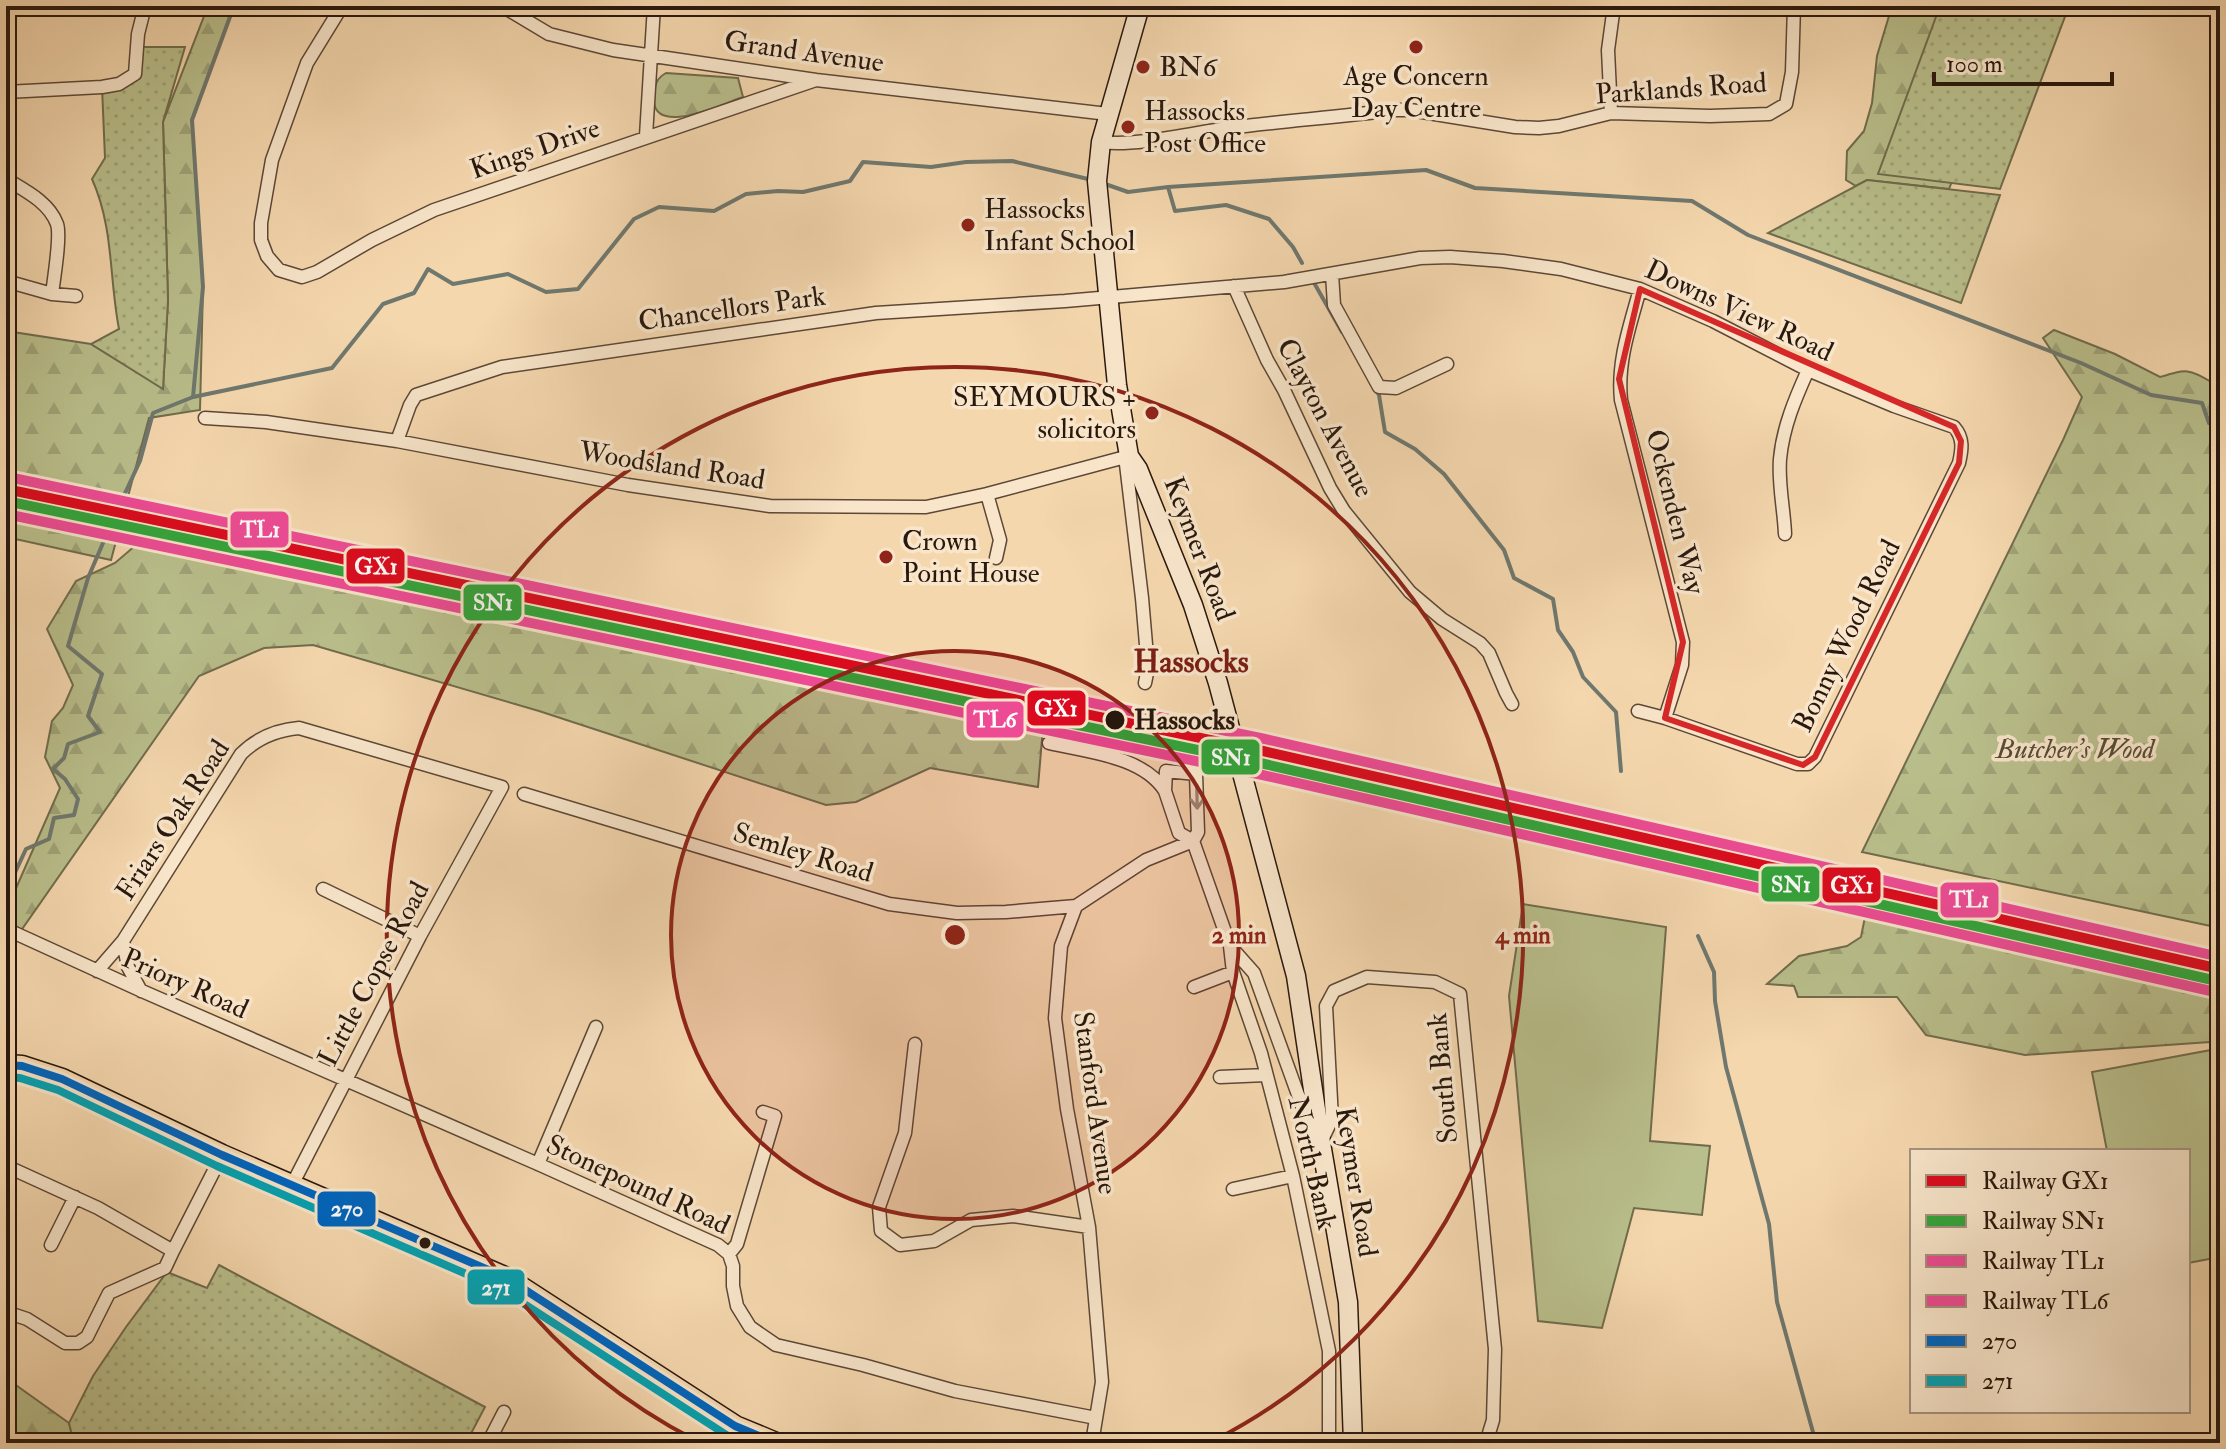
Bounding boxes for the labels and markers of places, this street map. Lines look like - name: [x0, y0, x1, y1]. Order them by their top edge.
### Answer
- marker: Age Concern Day Centre: [1407, 38, 1425, 56]
- place label: BN6: [1159, 50, 1218, 85]
- marker: BN6: [1134, 58, 1152, 76]
- place label: Age Concern Day Centre: [1342, 59, 1489, 126]
- place label: Hassocks Post Office: [1144, 94, 1266, 161]
- marker: Hassocks Post Office: [1119, 118, 1137, 136]
- place label: Hassocks Infant School: [984, 192, 1135, 259]
- marker: Hassocks Infant School: [959, 216, 977, 234]
- place label: SEYMOURS + solicitors: [953, 380, 1136, 447]
- marker: SEYMOURS + solicitors: [1143, 404, 1161, 422]
- place label: Crown Point House: [902, 524, 1040, 591]
- marker: Crown Point House: [877, 548, 895, 566]
- place label: Hassocks: [1134, 703, 1236, 738]
- marker: Hassocks: [1103, 708, 1127, 732]
- centre of rings: [941, 921, 969, 949]
- unlabelled marker: [417, 1235, 433, 1251]

